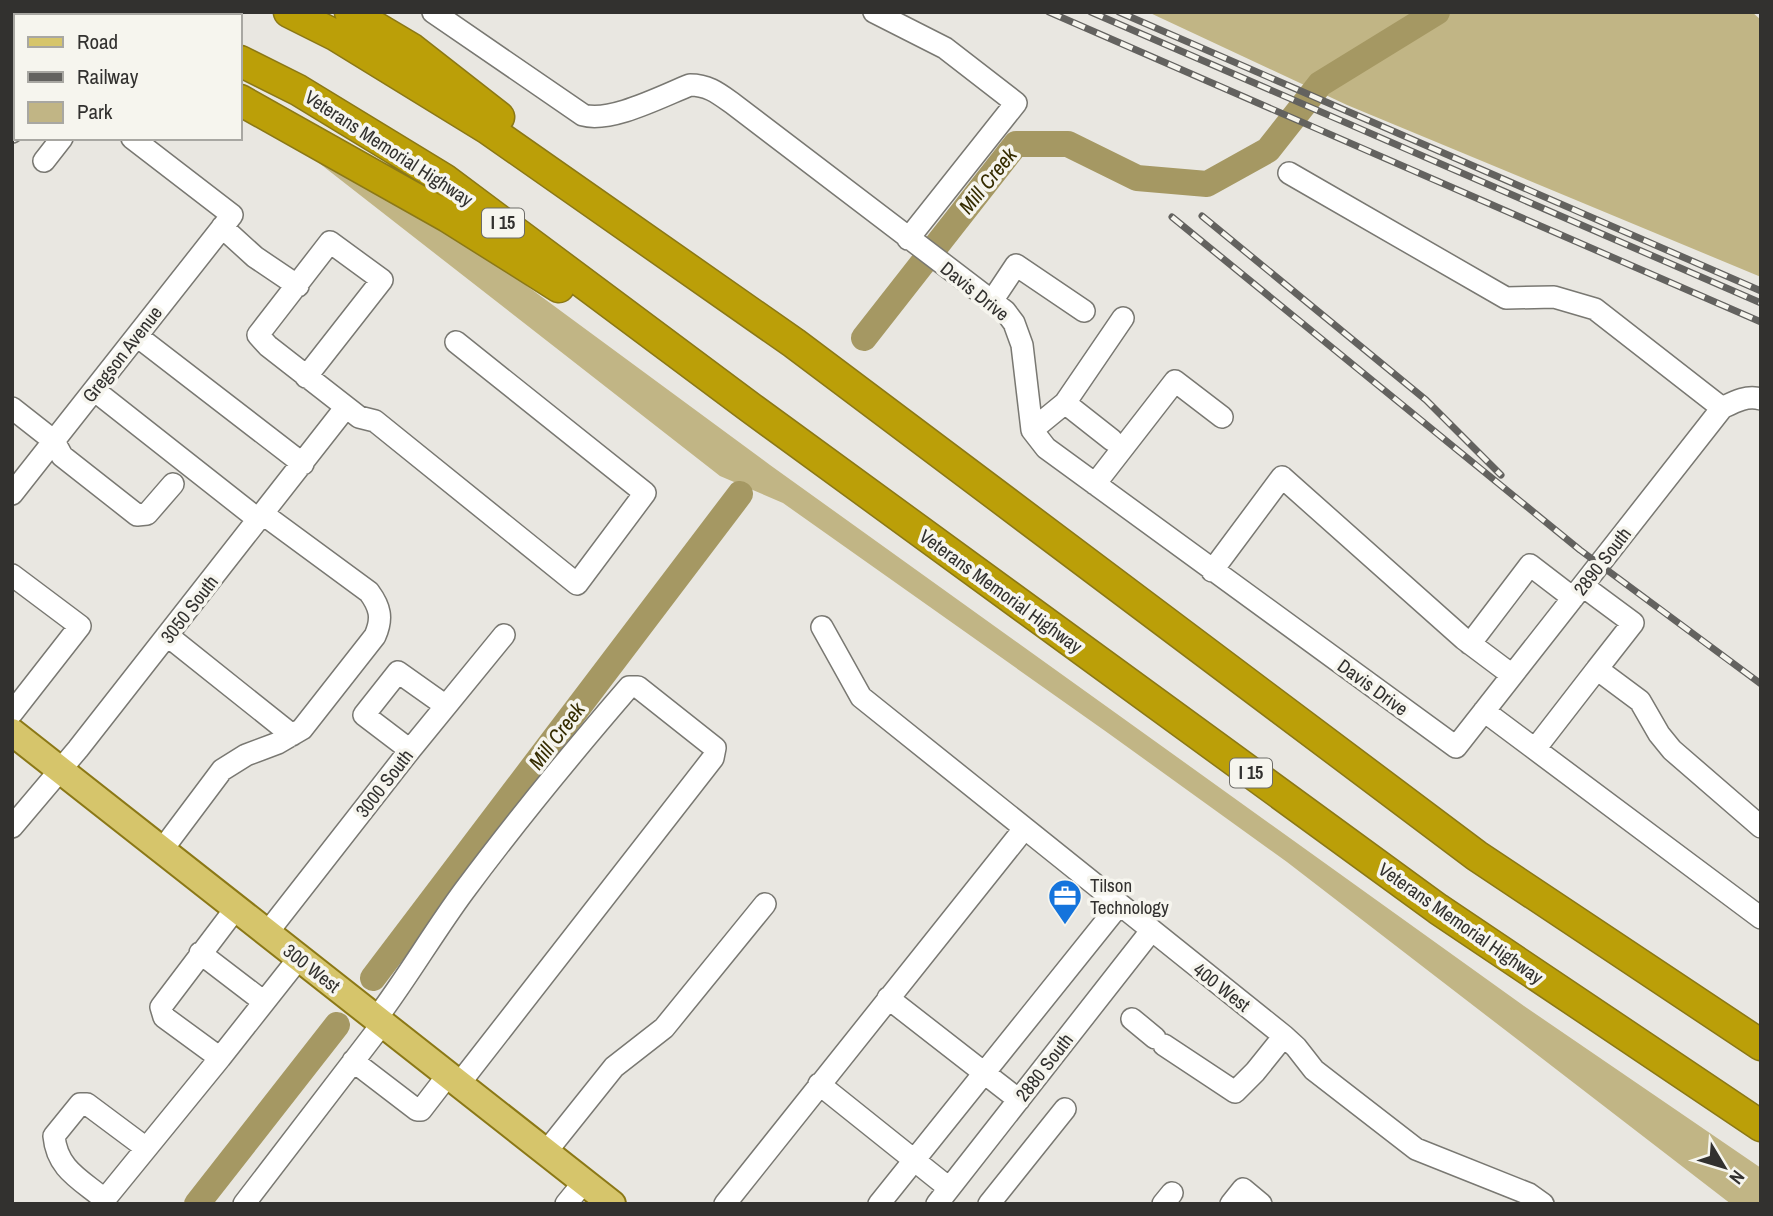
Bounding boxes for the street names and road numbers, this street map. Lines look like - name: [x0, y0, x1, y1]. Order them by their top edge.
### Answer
- street label: Veterans Memorial Highway: [300, 84, 478, 212]
- road number: I 15: [482, 208, 524, 238]
- street label: Davis Drive: [935, 255, 1015, 327]
- street label: Gregson Avenue: [76, 300, 168, 408]
- street label: 2890 South: [1567, 522, 1637, 600]
- street label: Veterans Memorial Highway: [914, 523, 1088, 659]
- street label: 3050 South: [154, 570, 224, 648]
- street label: Davis Drive: [1332, 653, 1414, 721]
- street label: 3000 South: [349, 744, 419, 822]
- road number: I 15: [1230, 758, 1272, 788]
- street label: Veterans Memorial Highway: [1373, 856, 1549, 990]
- street label: 300 West: [278, 938, 346, 999]
- street label: 400 West: [1188, 957, 1256, 1018]
- street label: 2880 South: [1009, 1028, 1079, 1106]

